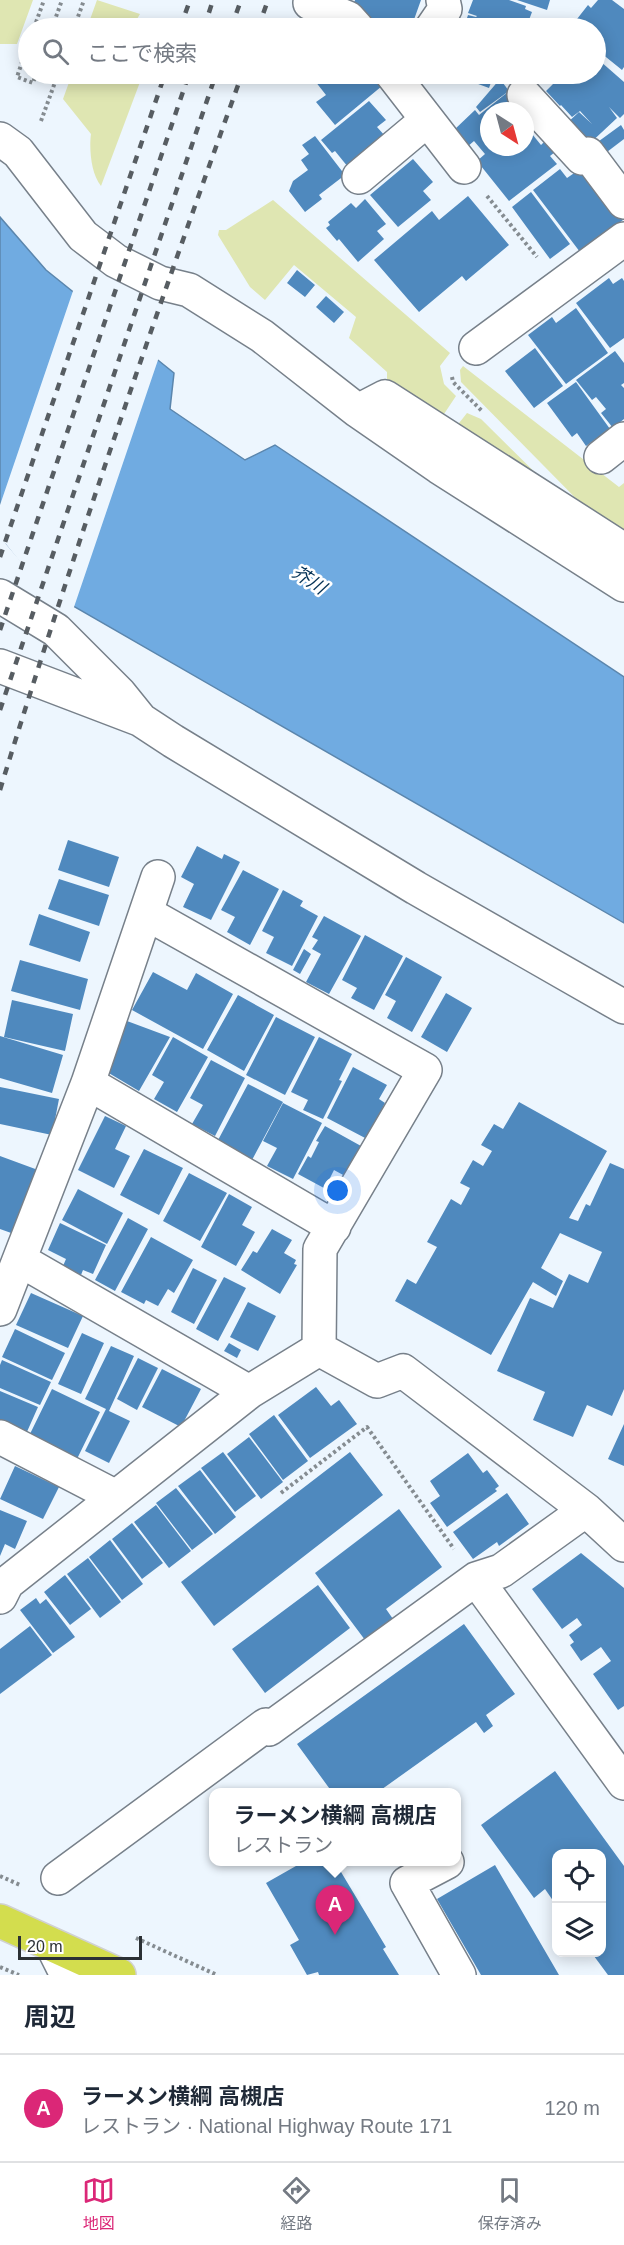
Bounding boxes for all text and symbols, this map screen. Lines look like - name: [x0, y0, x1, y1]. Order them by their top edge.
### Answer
- search box: [18, 18, 606, 84]
- icon: search: [39, 35, 72, 68]
- text: ここで検索: [87, 41, 197, 66]
- north arrow: [480, 102, 534, 156]
- water label: 芥川: [288, 562, 331, 599]
- your location: [323, 1176, 352, 1205]
- popup: [209, 1788, 461, 1866]
- text: ラーメン横綱 高槻店: [233, 1803, 437, 1828]
- text: レストラン: [233, 1834, 333, 1856]
- map controls: [552, 1849, 606, 1957]
- button: locate: [552, 1849, 606, 1903]
- pin: A: [316, 1886, 354, 1935]
- button: layers: [552, 1903, 606, 1957]
- scale bar: [18, 1933, 142, 1960]
- text: 20 m: [27, 1938, 63, 1955]
- text: 周辺: [24, 2002, 76, 2032]
- text: ラーメン横綱 高槻店: [81, 2084, 284, 2109]
- text: A: [36, 2097, 51, 2119]
- text: 120 m: [544, 2097, 600, 2119]
- text: レストラン · National Highway Route 171: [81, 2115, 452, 2137]
- tab: 地図: [82, 2174, 115, 2234]
- tab: 経路: [280, 2174, 313, 2234]
- tab: 保存済み: [478, 2174, 542, 2234]

